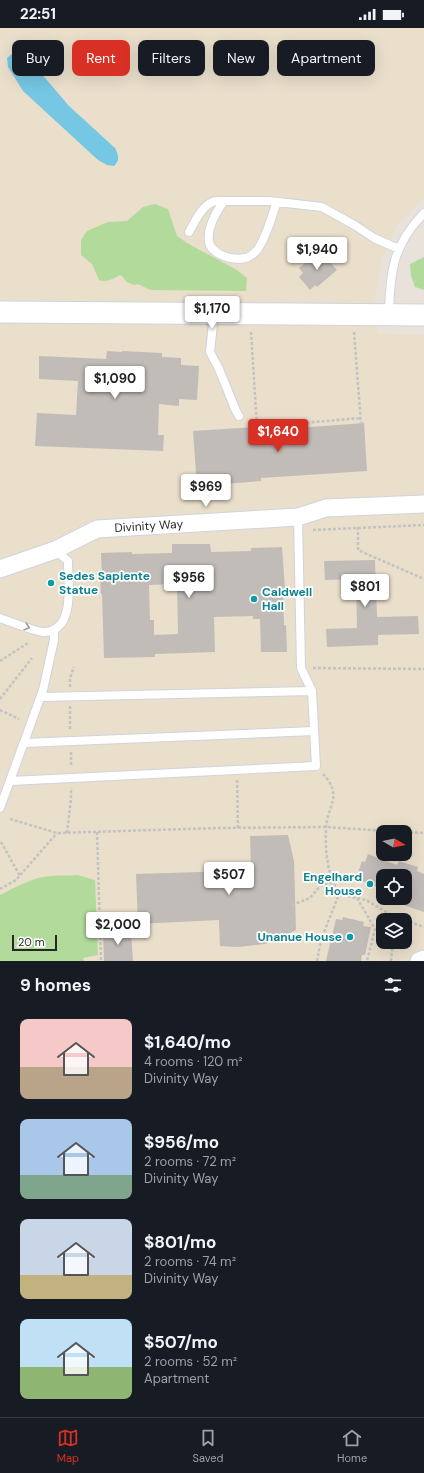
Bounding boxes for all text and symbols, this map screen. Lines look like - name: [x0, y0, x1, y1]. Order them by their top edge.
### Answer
- text: 22:51: [20, 4, 56, 24]
- chip: Buy: [12, 40, 64, 76]
- chip: Rent: [72, 40, 130, 76]
- chip: Filters: [138, 40, 205, 76]
- chip: New: [213, 40, 269, 76]
- chip: Apartment: [277, 40, 375, 76]
- pin: $1,940: [284, 237, 350, 271]
- text: $1,940: [296, 241, 338, 258]
- pin: $1,170: [179, 296, 245, 330]
- text: $1,170: [194, 300, 230, 317]
- pin: $1,090: [82, 366, 148, 400]
- text: $1,090: [94, 370, 136, 387]
- pin: $1,640: [245, 419, 311, 453]
- text: $1,640: [257, 423, 299, 440]
- pin: $969: [182, 474, 230, 508]
- text: $969: [190, 478, 222, 495]
- street label: Divinity Way: [114, 516, 184, 536]
- pin: $956: [165, 565, 213, 599]
- place label: Sedes Sapiente Statue: [59, 568, 150, 598]
- text: $956: [173, 569, 205, 586]
- pin: $801: [341, 574, 389, 608]
- marker: Sedes Sapiente Statue: [46, 578, 56, 588]
- text: $801: [350, 578, 380, 595]
- place label: Caldwell Hall: [262, 584, 312, 614]
- marker: Caldwell Hall: [249, 594, 259, 604]
- one-way arrow: [23, 622, 30, 631]
- north arrow: [376, 825, 412, 861]
- map controls: [376, 825, 412, 949]
- pin: $507: [205, 862, 253, 896]
- text: $507: [213, 866, 245, 883]
- place label: Engelhard House: [303, 869, 362, 899]
- button: locate: [376, 869, 412, 905]
- marker: Engelhard House: [365, 879, 375, 889]
- pin: $2,000: [85, 912, 151, 946]
- button: layers: [376, 913, 412, 949]
- text: $2,000: [95, 916, 141, 933]
- place label: Unanue House: [258, 929, 342, 945]
- marker: Unanue House: [345, 932, 355, 942]
- scale bar: [12, 933, 57, 952]
- text: 20 m: [18, 935, 44, 949]
- text: 9 homes: [20, 974, 91, 996]
- icon: filters: [382, 974, 404, 996]
- text: $1,640/mo: [144, 1031, 231, 1053]
- icon: home: [52, 1035, 100, 1083]
- text: 4 rooms · 120 m²: [144, 1053, 243, 1070]
- text: Divinity Way: [144, 1070, 218, 1087]
- text: $956/mo: [144, 1131, 219, 1153]
- icon: home: [52, 1135, 100, 1183]
- text: 2 rooms · 72 m²: [144, 1153, 236, 1170]
- text: Divinity Way: [144, 1170, 218, 1187]
- text: $801/mo: [144, 1231, 217, 1253]
- icon: home: [52, 1235, 100, 1283]
- text: 2 rooms · 74 m²: [144, 1253, 236, 1270]
- text: Divinity Way: [144, 1270, 218, 1287]
- text: $507/mo: [144, 1331, 218, 1353]
- icon: home: [52, 1335, 100, 1383]
- text: 2 rooms · 52 m²: [144, 1353, 237, 1370]
- text: Apartment: [144, 1370, 209, 1387]
- tab: Map: [57, 1427, 79, 1465]
- tab: Saved: [193, 1427, 223, 1465]
- tab: Home: [337, 1427, 367, 1465]

